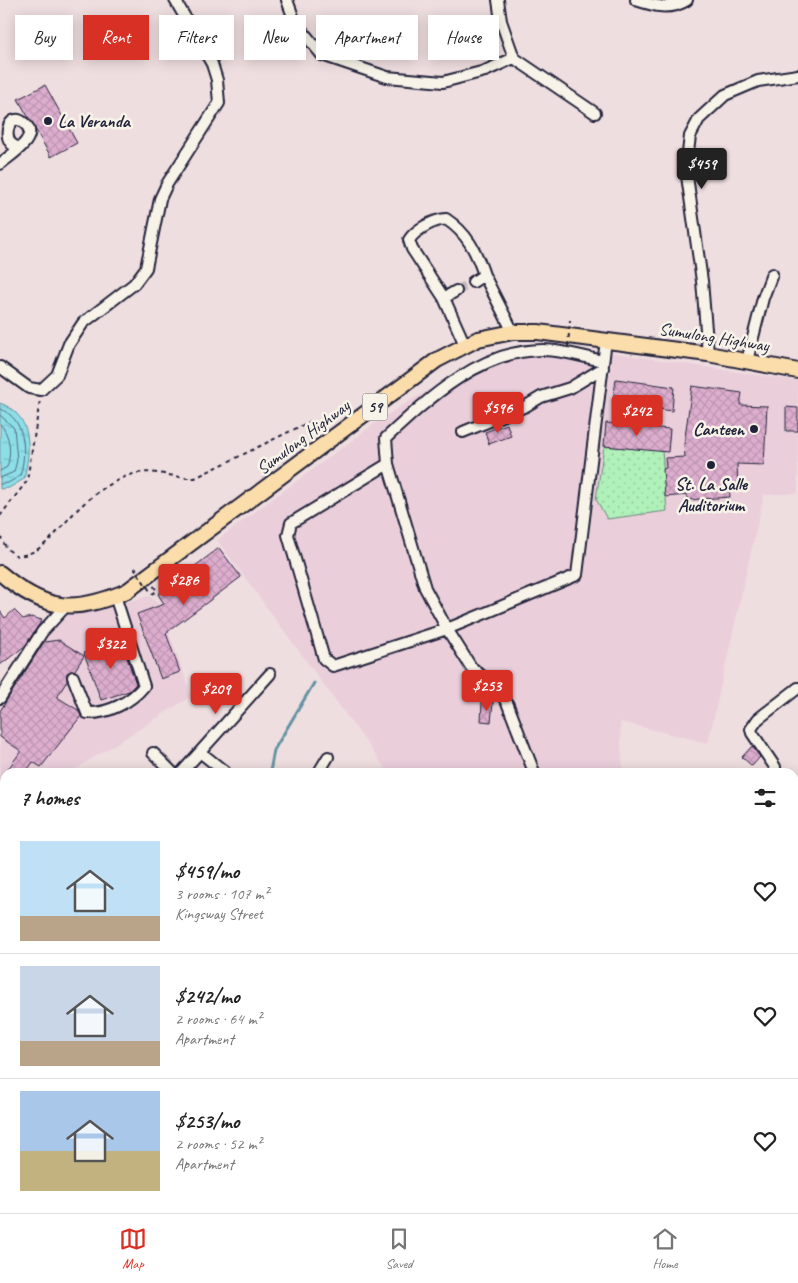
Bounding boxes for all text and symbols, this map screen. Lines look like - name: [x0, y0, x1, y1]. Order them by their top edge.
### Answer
- chip: Buy: [15, 15, 73, 60]
- chip: Rent: [83, 15, 149, 60]
- chip: Filters: [159, 15, 234, 60]
- chip: New: [244, 15, 306, 60]
- chip: Apartment: [316, 15, 418, 60]
- chip: House: [428, 15, 499, 60]
- place label: La Veranda: [58, 110, 132, 132]
- marker: La Veranda: [42, 115, 54, 127]
- pin: $459: [672, 148, 732, 190]
- text: $459: [688, 154, 716, 174]
- street label: Sumulong Highway: [657, 317, 772, 357]
- pin: $596: [468, 392, 528, 434]
- street label: Sumulong Highway: [252, 394, 355, 479]
- road number: 59: [362, 394, 388, 421]
- pin: $242: [607, 394, 667, 437]
- text: $596: [484, 398, 512, 418]
- text: $242: [623, 401, 651, 421]
- place label: Canteen: [693, 418, 746, 440]
- marker: Canteen: [748, 423, 760, 435]
- marker: St. La Salle Auditorium: [705, 459, 717, 471]
- place label: St. La Salle Auditorium: [675, 473, 749, 516]
- pin: $286: [154, 564, 214, 606]
- text: $286: [169, 570, 199, 590]
- pin: $322: [81, 628, 141, 670]
- text: $322: [97, 634, 125, 654]
- pin: $253: [457, 670, 517, 712]
- pin: $209: [186, 672, 246, 715]
- text: $253: [473, 676, 501, 696]
- text: $209: [202, 679, 230, 699]
- icon: filters: [751, 784, 779, 812]
- text: 7 homes: [20, 785, 79, 811]
- text: $459/mo: [175, 858, 239, 884]
- icon: home: [60, 861, 120, 921]
- icon: heart: [751, 877, 779, 905]
- text: 3 rooms · 107 m²: [175, 884, 269, 904]
- text: Kingsway Street: [175, 904, 263, 924]
- text: $242/mo: [175, 983, 240, 1009]
- icon: home: [60, 986, 120, 1046]
- icon: heart: [751, 1002, 779, 1030]
- text: 2 rooms · 64 m²: [175, 1009, 261, 1029]
- text: Apartment: [175, 1029, 234, 1049]
- text: $253/mo: [175, 1108, 239, 1134]
- icon: home: [60, 1111, 120, 1171]
- icon: heart: [751, 1127, 779, 1155]
- text: 2 rooms · 52 m²: [175, 1134, 261, 1154]
- text: Apartment: [175, 1154, 234, 1174]
- tab: Map: [119, 1225, 147, 1272]
- tab: Saved: [385, 1225, 413, 1272]
- tab: Home: [651, 1225, 679, 1272]

